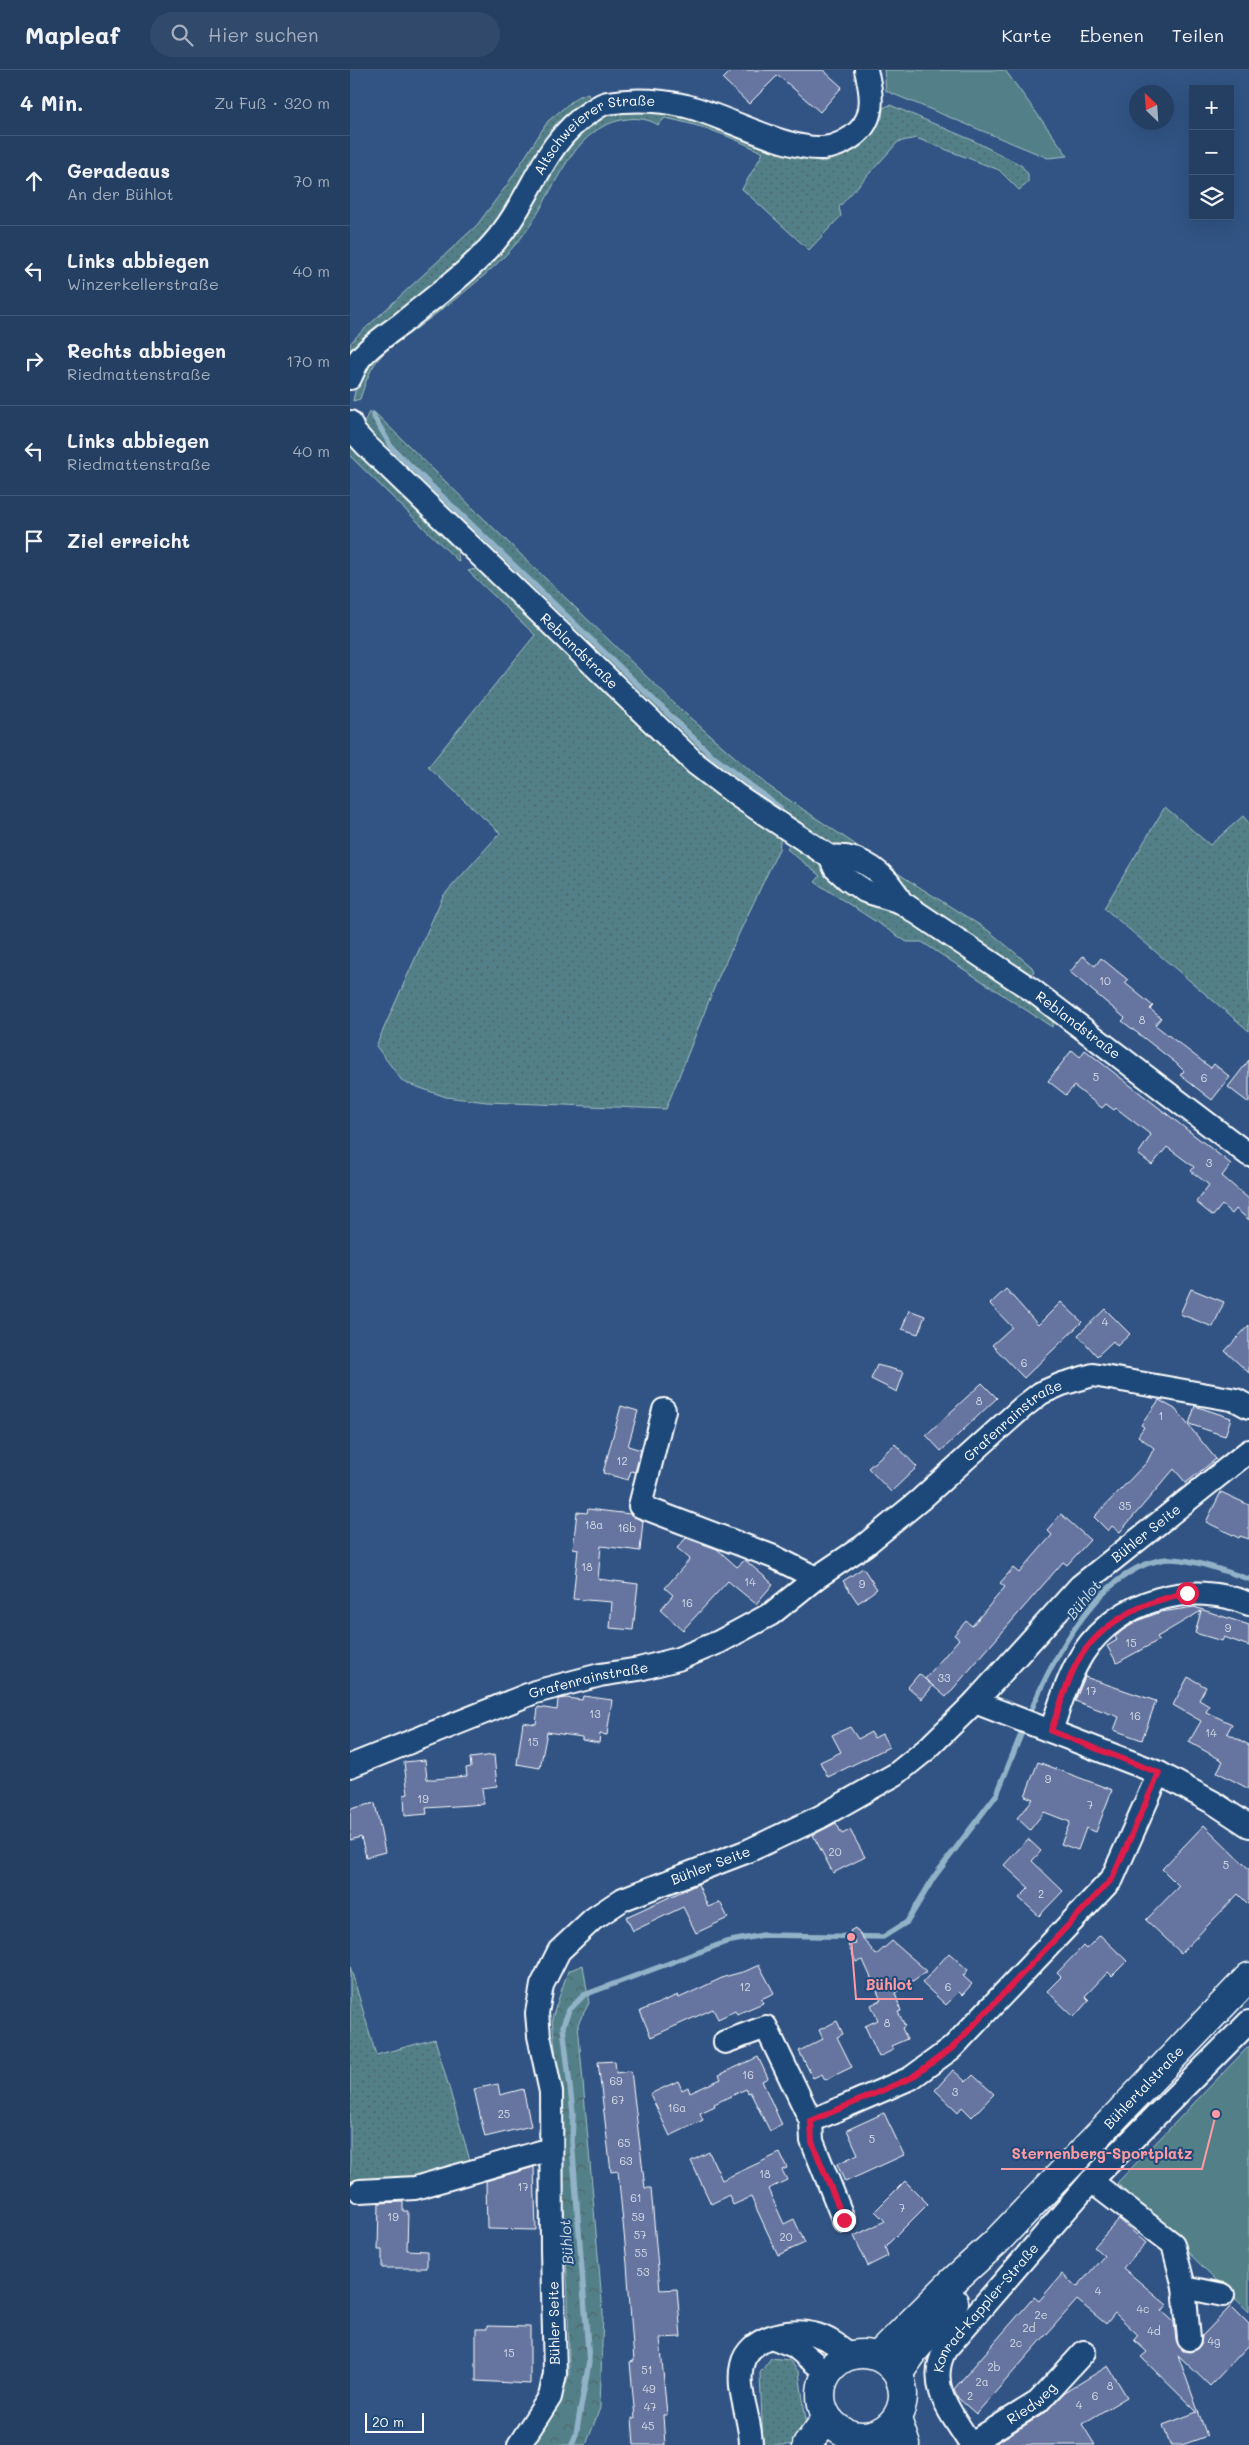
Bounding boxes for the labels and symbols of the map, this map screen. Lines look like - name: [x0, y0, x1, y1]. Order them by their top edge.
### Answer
- north arrow: [1129, 85, 1174, 130]
- street label: Altschweierer Straße: [529, 91, 656, 178]
- street label: Reblandstraße: [536, 609, 623, 693]
- house number: 10: [1099, 973, 1111, 988]
- street label: Reblandstraße: [1032, 986, 1125, 1063]
- house number: 8: [1139, 1012, 1146, 1027]
- house number: 5: [1093, 1069, 1099, 1084]
- house number: 6: [1201, 1070, 1207, 1085]
- house number: 3: [1206, 1155, 1213, 1170]
- house number: 4: [1102, 1314, 1109, 1329]
- house number: 6: [1021, 1355, 1027, 1370]
- street label: Grafenrainstraße: [959, 1375, 1065, 1465]
- house number: 8: [976, 1393, 983, 1408]
- house number: 1: [1159, 1408, 1163, 1423]
- house number: 12: [616, 1453, 628, 1468]
- house number: 35: [1119, 1498, 1131, 1513]
- street label: Bühler Seite: [1107, 1499, 1184, 1566]
- house number: 18a: [585, 1517, 603, 1532]
- house number: 16b: [618, 1520, 636, 1535]
- house number: 18: [581, 1559, 593, 1574]
- house number: 14: [744, 1574, 756, 1589]
- water label: Bühlot: [1061, 1575, 1105, 1623]
- house number: 9: [859, 1576, 866, 1591]
- route start: [1176, 1582, 1199, 1605]
- house number: 16: [681, 1595, 693, 1610]
- house number: 9: [1225, 1620, 1232, 1635]
- house number: 15: [1125, 1635, 1137, 1650]
- street label: Grafenrainstraße: [525, 1657, 650, 1703]
- house number: 33: [938, 1670, 951, 1685]
- house number: 17: [1085, 1683, 1097, 1698]
- house number: 13: [589, 1706, 601, 1721]
- house number: 16: [1129, 1708, 1141, 1723]
- house number: 14: [1205, 1725, 1217, 1740]
- house number: 15: [527, 1734, 539, 1749]
- house number: 9: [1045, 1771, 1052, 1786]
- house number: 19: [417, 1791, 429, 1806]
- house number: 7: [1087, 1797, 1093, 1812]
- street label: Bühler Seite: [668, 1841, 753, 1889]
- house number: 20: [829, 1844, 842, 1859]
- house number: 5: [1223, 1857, 1229, 1872]
- house number: 2: [1038, 1886, 1044, 1901]
- callout: Bühlot: [856, 1969, 923, 1999]
- text: Bühlot: [865, 1974, 913, 1994]
- house number: 12: [739, 1979, 751, 1994]
- house number: 6: [945, 1979, 951, 1994]
- house number: 8: [884, 2015, 891, 2030]
- street label: Bühlertalstraße: [1099, 2041, 1188, 2133]
- house number: 16: [742, 2067, 754, 2082]
- house number: 69: [609, 2073, 623, 2088]
- house number: 3: [952, 2084, 959, 2099]
- house number: 67: [612, 2092, 624, 2107]
- house number: 16a: [668, 2100, 686, 2115]
- house number: 25: [498, 2106, 510, 2121]
- house number: 5: [869, 2131, 875, 2146]
- house number: 65: [617, 2135, 631, 2150]
- callout: Sternenberg-Sportplatz: [1001, 2139, 1202, 2169]
- text: Sternenberg-Sportplatz: [1012, 2143, 1193, 2163]
- house number: 63: [619, 2153, 633, 2168]
- house number: 18: [759, 2166, 771, 2181]
- house number: 17: [517, 2179, 529, 2194]
- house number: 61: [630, 2190, 642, 2205]
- house number: 7: [899, 2200, 905, 2215]
- house number: 19: [387, 2209, 399, 2224]
- house number: 59: [632, 2209, 645, 2224]
- route end: [833, 2209, 856, 2232]
- water label: Bühlot: [554, 2219, 578, 2265]
- house number: 57: [634, 2227, 646, 2242]
- house number: 20: [780, 2229, 793, 2244]
- street label: Konrad-Kappler-Straße: [928, 2239, 1042, 2374]
- house number: 55: [635, 2245, 647, 2260]
- house number: 53: [637, 2264, 650, 2279]
- street label: Bühler Seite: [543, 2281, 564, 2365]
- house number: 4: [1095, 2283, 1102, 2298]
- house number: 4c: [1137, 2301, 1149, 2316]
- house number: 2e: [1035, 2307, 1048, 2322]
- house number: 2d: [1022, 2320, 1036, 2335]
- house number: 4d: [1147, 2323, 1161, 2338]
- house number: 4g: [1208, 2333, 1220, 2348]
- house number: 2c: [1010, 2335, 1022, 2350]
- house number: 15: [503, 2345, 515, 2360]
- house number: 2b: [987, 2359, 1001, 2374]
- house number: 51: [641, 2362, 653, 2377]
- house number: 2a: [976, 2374, 989, 2389]
- street label: Riedweg: [1003, 2378, 1060, 2428]
- house number: 8: [1107, 2378, 1114, 2393]
- house number: 49: [643, 2381, 656, 2396]
- house number: 2: [967, 2388, 973, 2403]
- house number: 6: [1092, 2388, 1098, 2403]
- house number: 4: [1076, 2397, 1083, 2412]
- house number: 47: [644, 2399, 656, 2414]
- scale bar: [365, 2410, 424, 2433]
- house number: 45: [642, 2418, 654, 2433]

